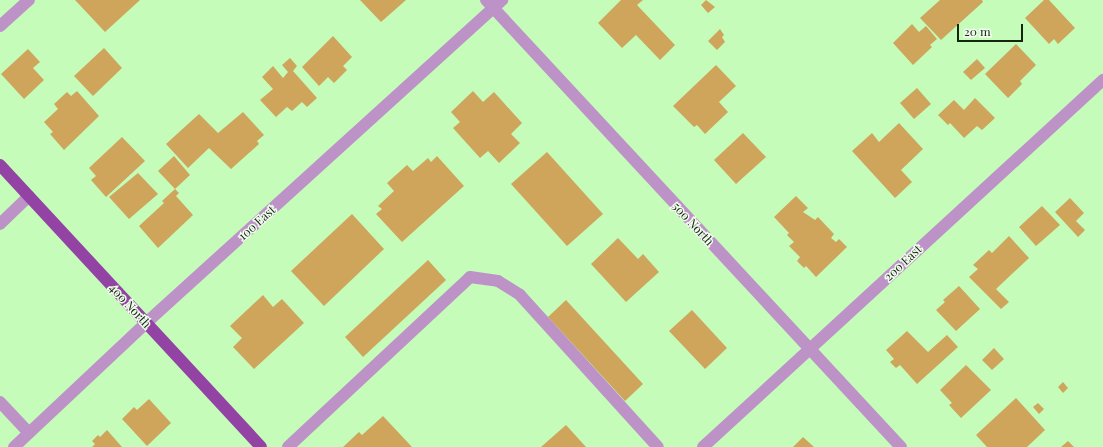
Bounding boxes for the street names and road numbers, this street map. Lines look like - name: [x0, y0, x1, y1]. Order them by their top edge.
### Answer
- street label: 500 North: [669, 199, 717, 249]
- street label: 100 East: [236, 203, 278, 243]
- street label: 200 East: [881, 242, 925, 284]
- street label: 400 North: [106, 281, 154, 331]

